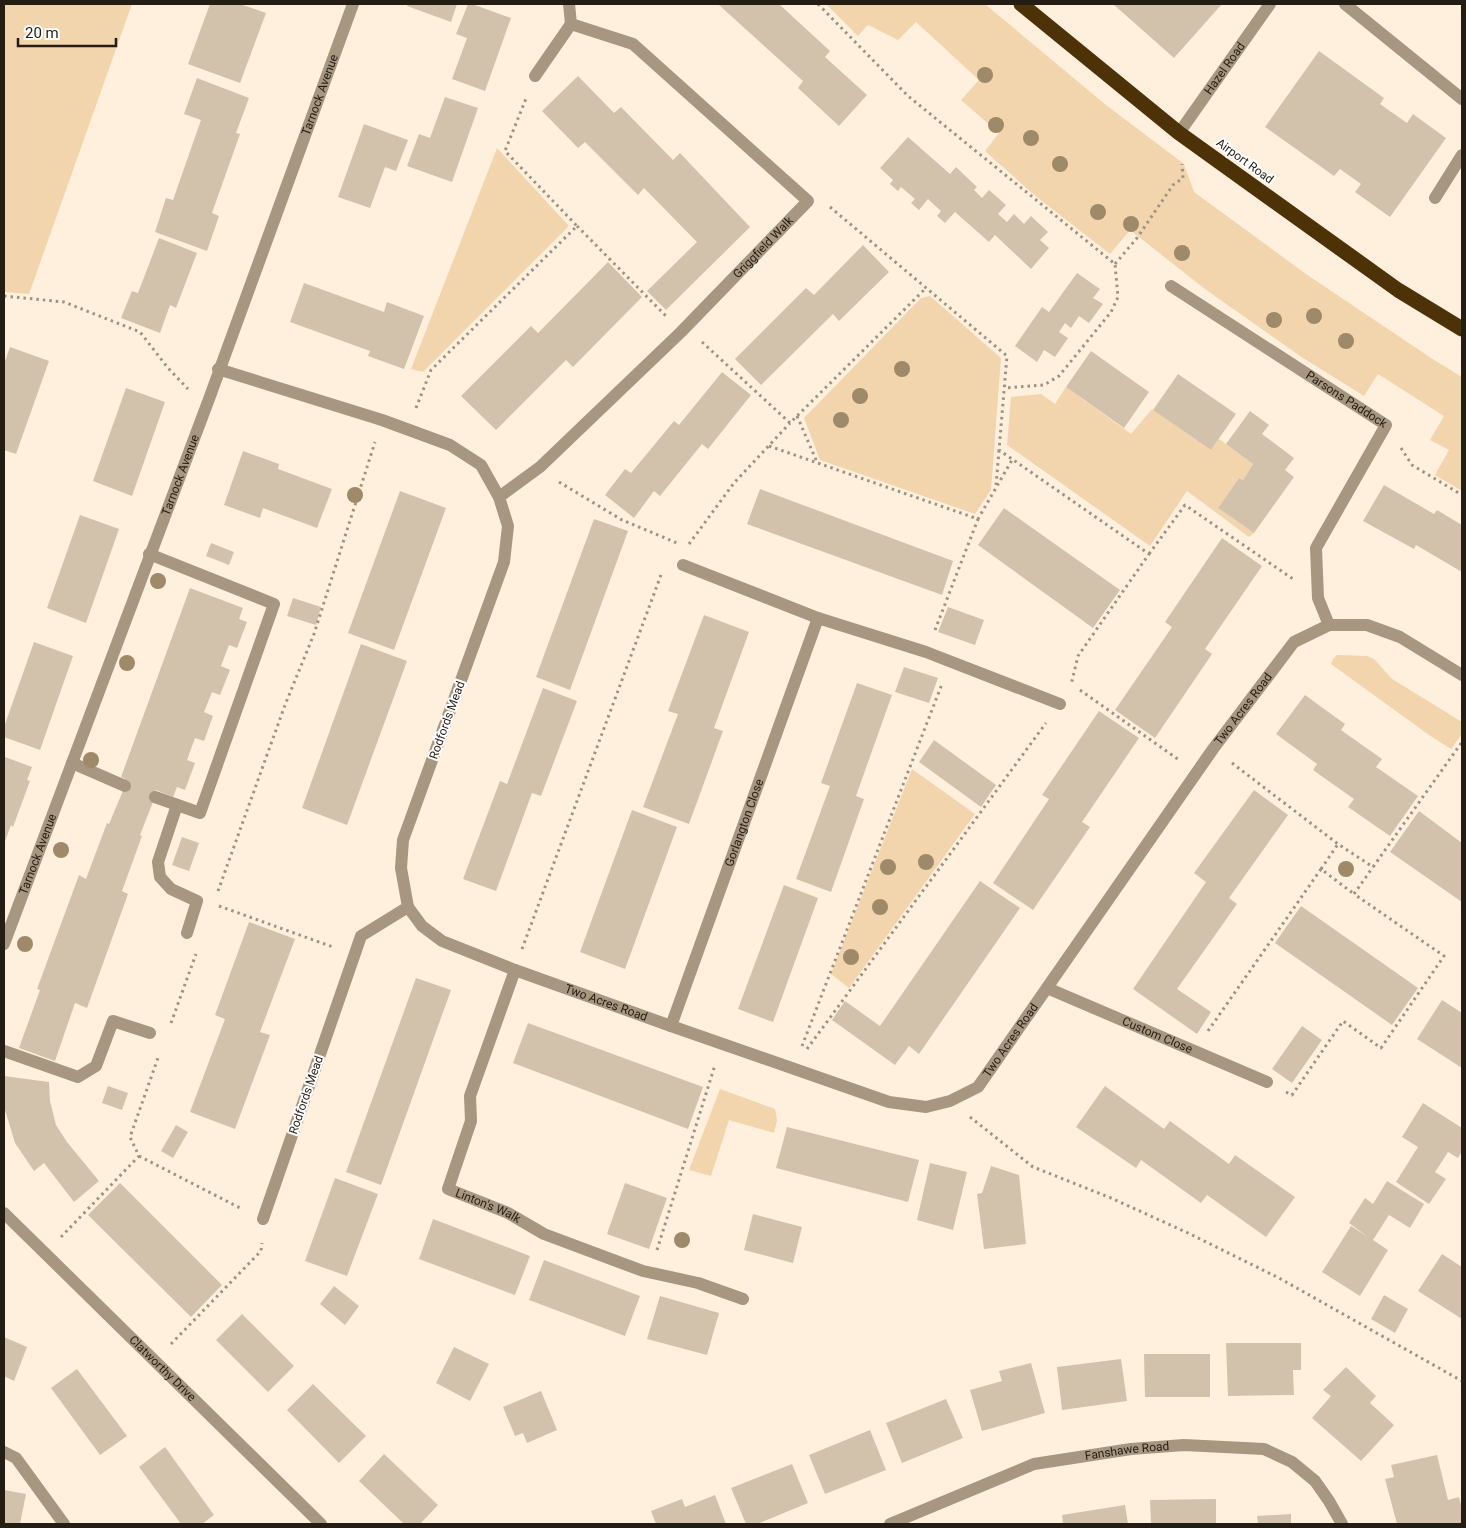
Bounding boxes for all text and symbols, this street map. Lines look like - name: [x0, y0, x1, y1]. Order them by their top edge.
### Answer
- scale bar: [18, 15, 115, 47]
- text: 20 m: [25, 24, 59, 42]
- street label: Hazel Road: [1201, 40, 1248, 97]
- street label: Tarnock Avenue: [299, 52, 341, 137]
- street label: Airport Road: [1214, 136, 1276, 186]
- street label: Griggfield Walk: [730, 213, 797, 281]
- street label: Parsons Paddock: [1303, 368, 1390, 431]
- street label: Tarnock Avenue: [159, 433, 202, 517]
- street label: Two Acres Road: [1211, 670, 1275, 748]
- street label: Rodfords Mead: [426, 679, 468, 761]
- street label: Gorlangton Close: [722, 777, 766, 869]
- street label: Tarnock Avenue: [16, 812, 59, 897]
- street label: Two Acres Road: [563, 981, 649, 1024]
- street label: Two Acres Road: [980, 1001, 1041, 1080]
- street label: Custom Close: [1120, 1014, 1195, 1056]
- street label: Rodfords Mead: [286, 1054, 326, 1136]
- street label: Linton's Walk: [453, 1186, 524, 1226]
- street label: Clatworthy Drive: [126, 1333, 199, 1404]
- street label: Fanshawe Road: [1084, 1439, 1170, 1463]

